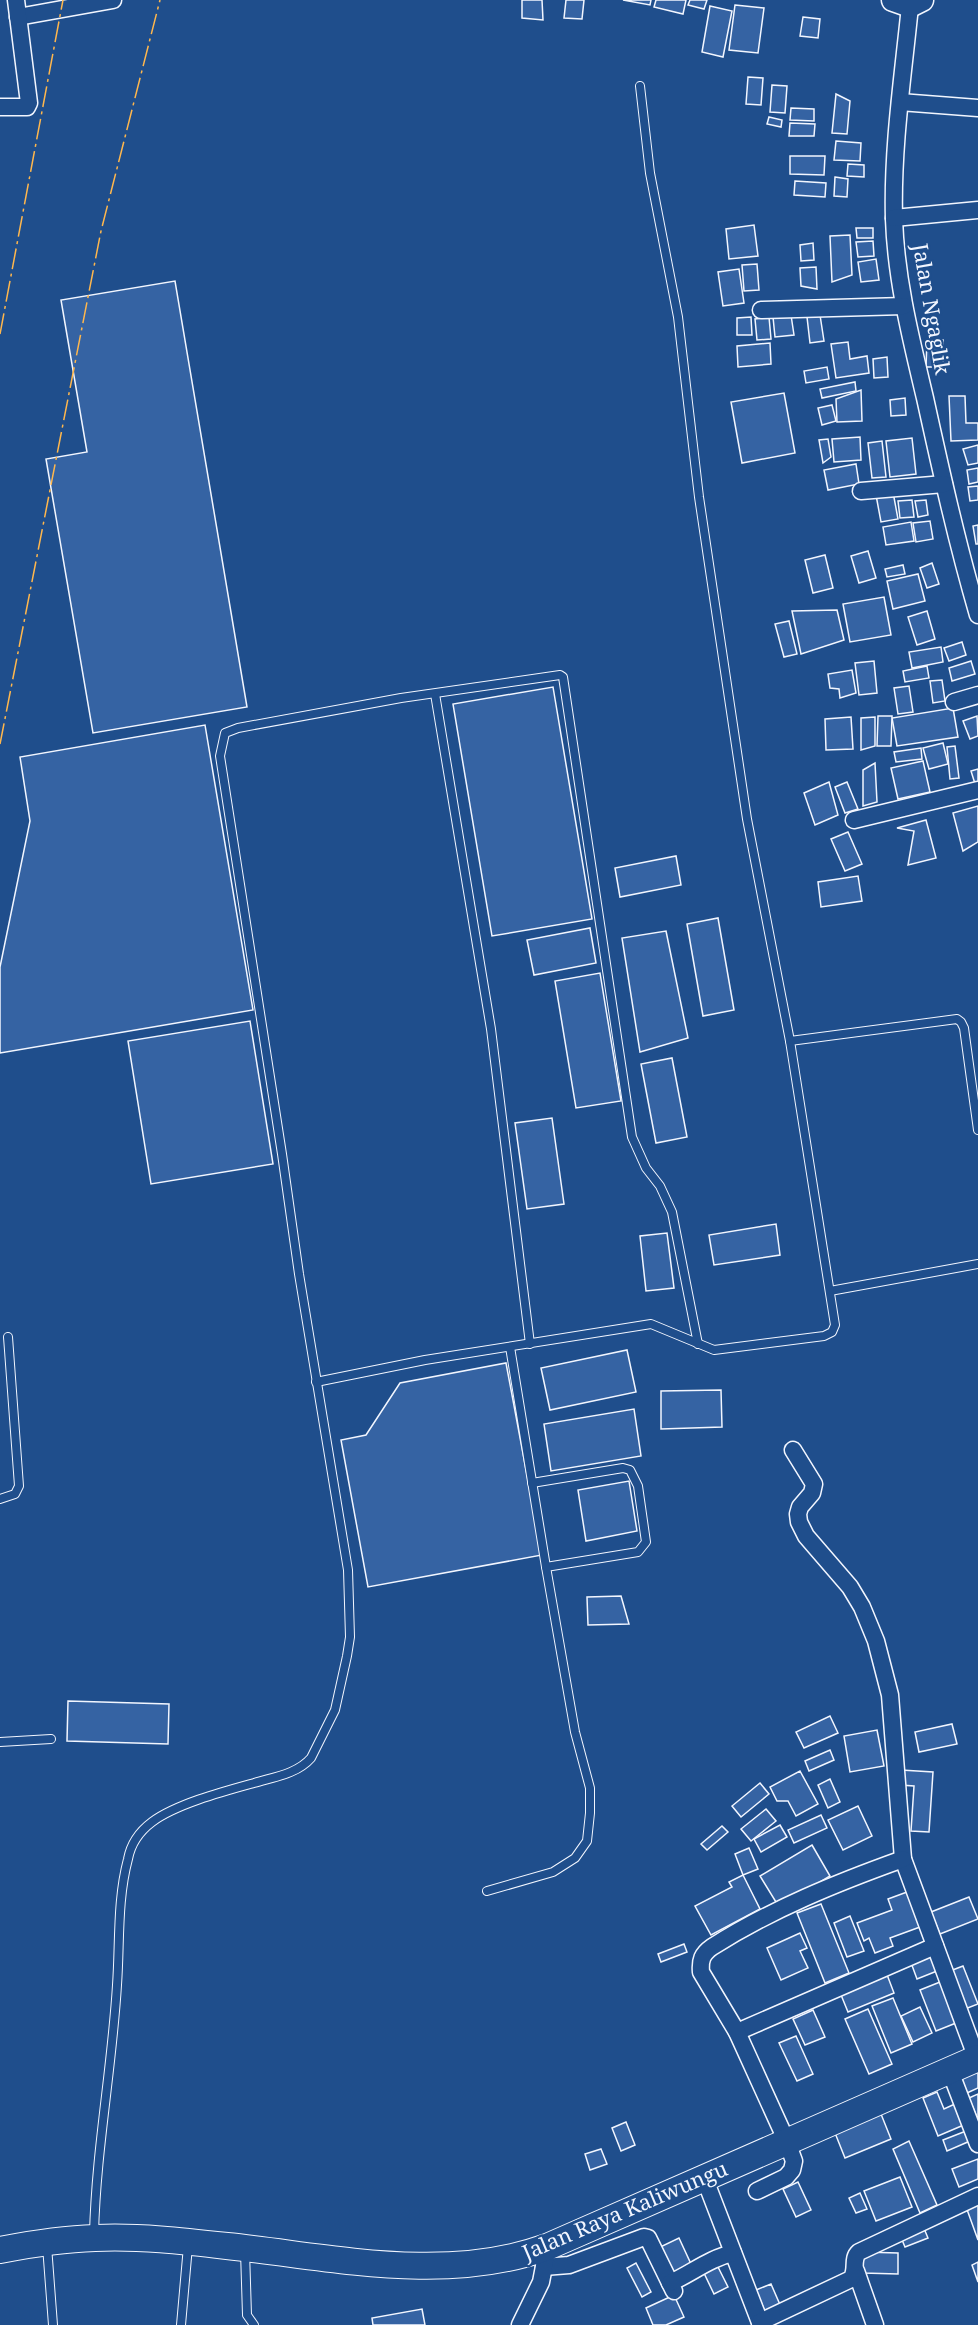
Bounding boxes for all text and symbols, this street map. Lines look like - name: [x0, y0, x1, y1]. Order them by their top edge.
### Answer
- street label: Jalan Ngaglik: [907, 240, 957, 377]
- street label: Jalan Raya Kaliwungu: [517, 2154, 732, 2266]

